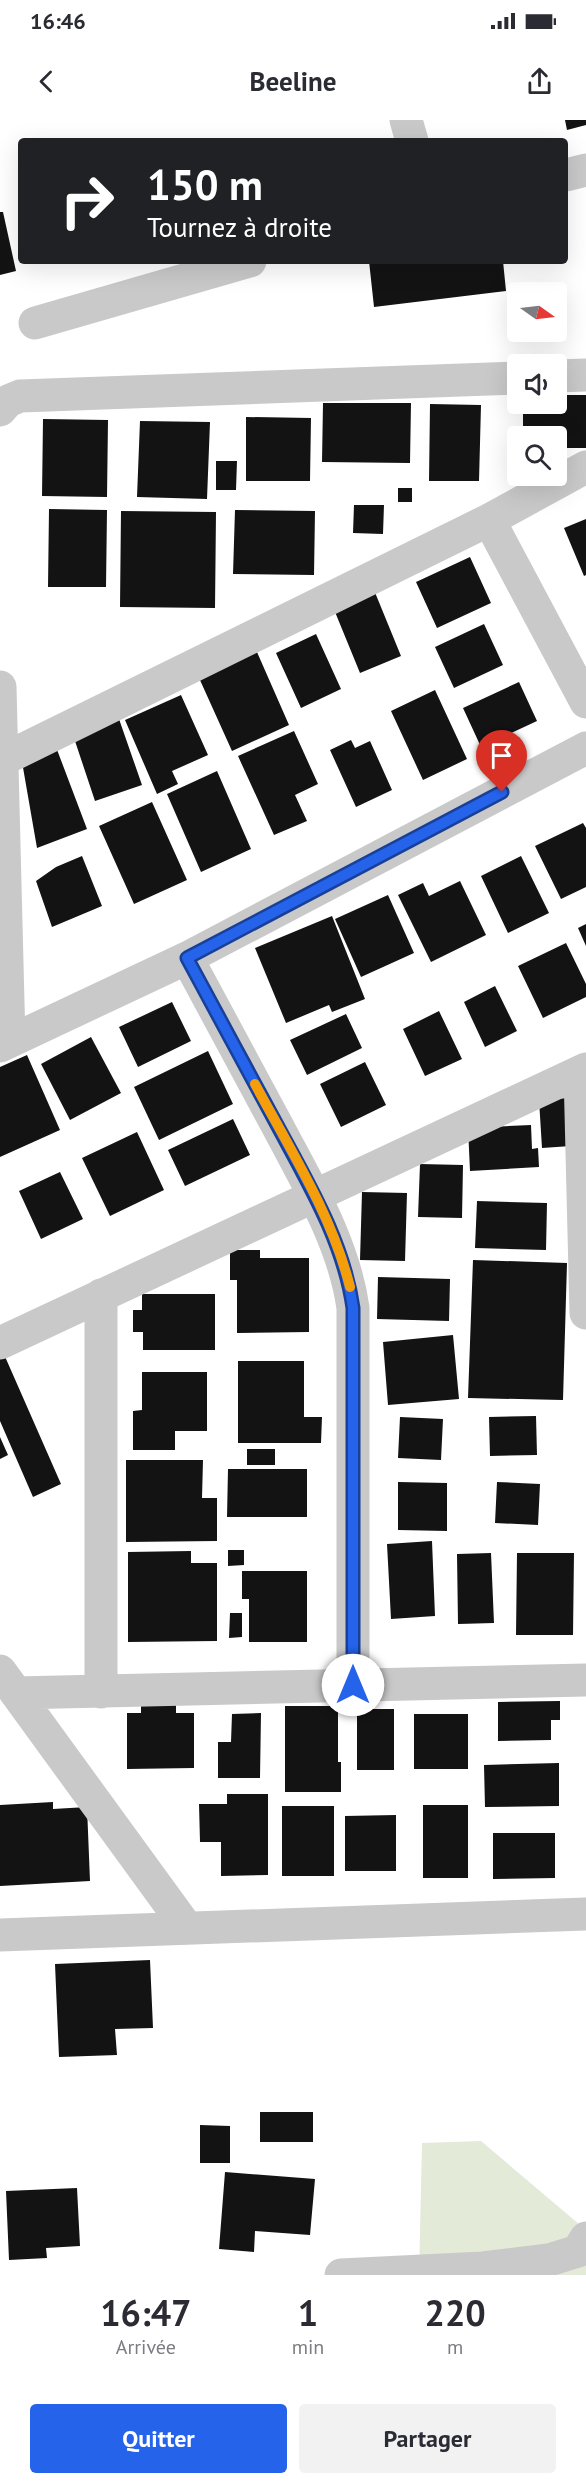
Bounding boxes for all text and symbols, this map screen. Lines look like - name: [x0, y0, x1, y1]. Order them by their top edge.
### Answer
- text: 16:46: [30, 7, 86, 35]
- text: Beeline: [250, 64, 336, 98]
- icon: back: [30, 65, 63, 98]
- icon: share: [523, 65, 556, 98]
- text: 150 m: [147, 157, 263, 212]
- icon: right: [48, 162, 126, 240]
- text: Tournez à droite: [147, 210, 332, 244]
- north arrow: [507, 282, 567, 342]
- map controls: [507, 282, 567, 486]
- button: sound: [507, 354, 567, 414]
- button: search: [507, 426, 567, 486]
- pin: [476, 730, 527, 792]
- icon: arrive: [485, 739, 518, 772]
- position arrow: [321, 1653, 385, 1717]
- text: 16:47: [100, 2289, 192, 2336]
- text: 1: [298, 2289, 318, 2336]
- text: 220: [425, 2289, 486, 2336]
- text: Arrivée: [116, 2334, 176, 2360]
- text: min: [292, 2334, 324, 2360]
- text: m: [447, 2334, 463, 2360]
- button: Quitter: [30, 2404, 287, 2473]
- button: Partager: [299, 2404, 556, 2473]

